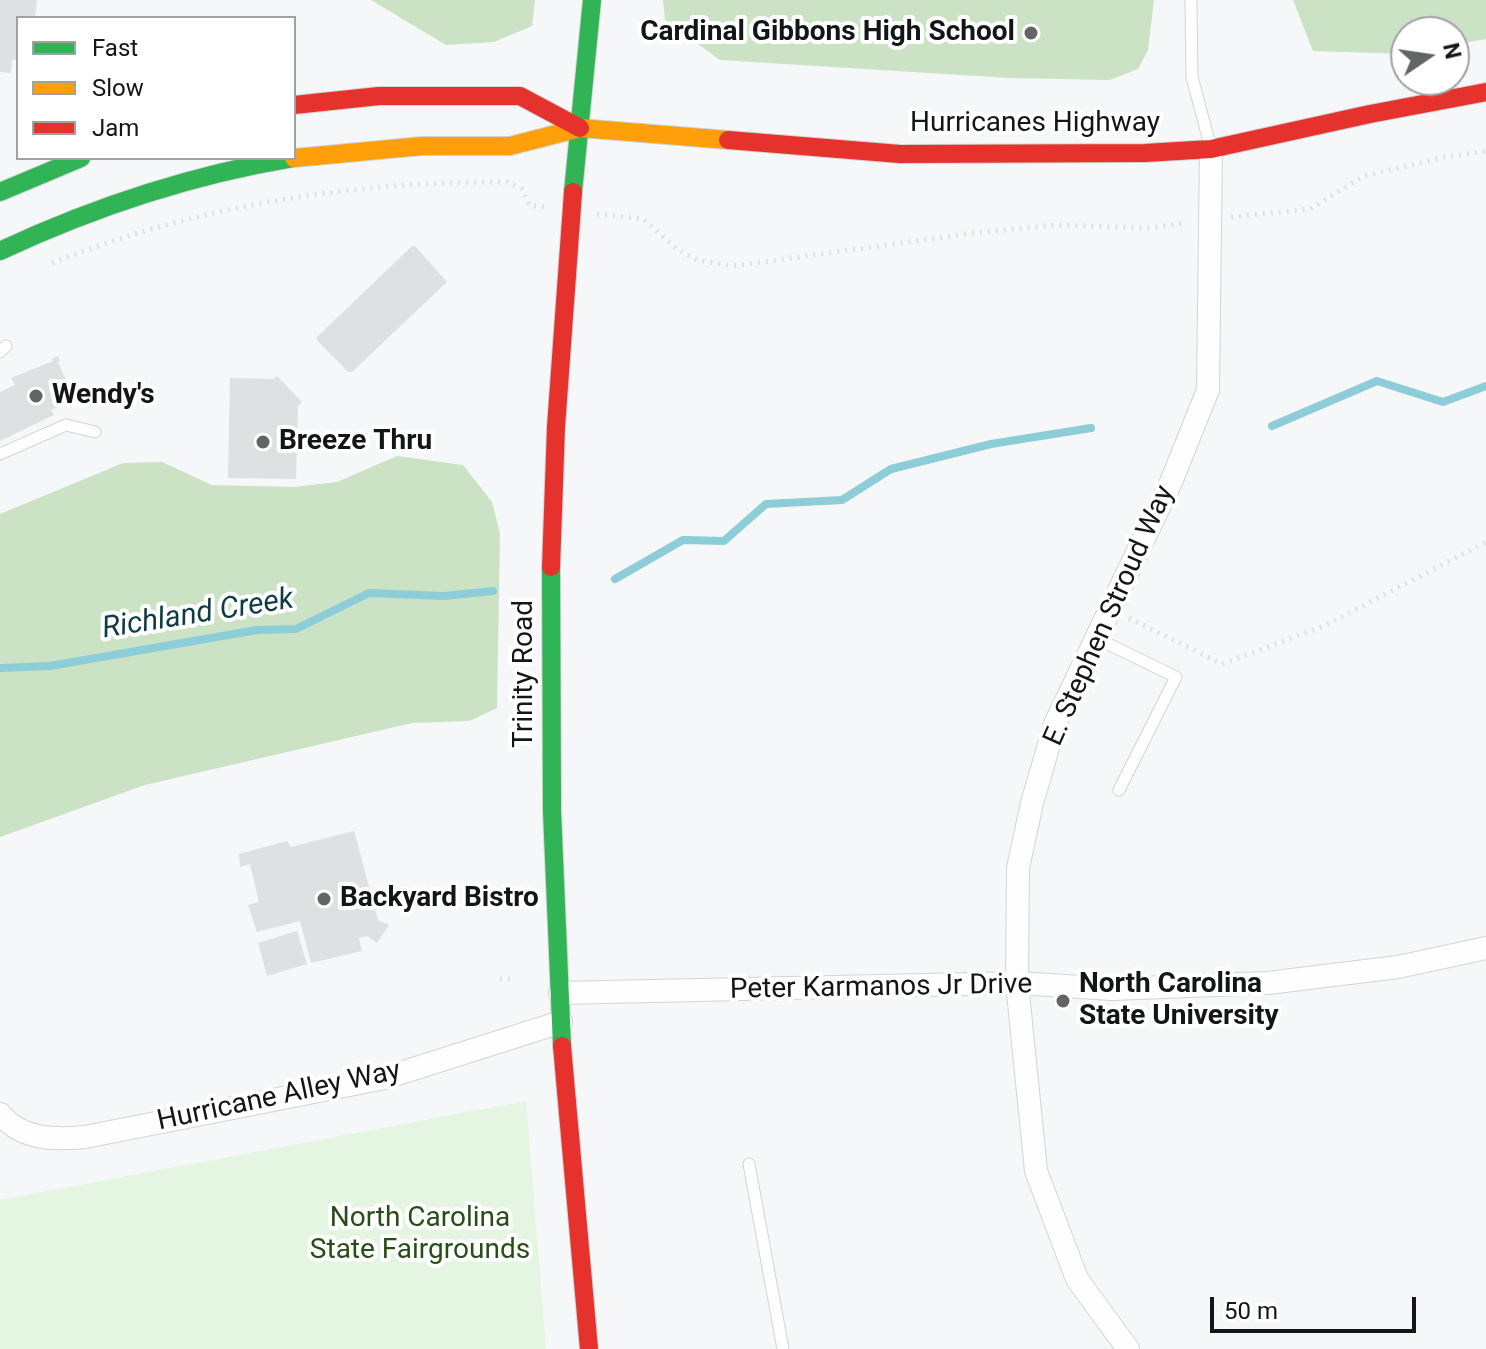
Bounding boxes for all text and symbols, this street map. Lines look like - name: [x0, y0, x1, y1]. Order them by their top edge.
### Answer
- legend: [16, 16, 296, 160]
- place label: Cardinal Gibbons High School: [640, 16, 1015, 50]
- north arrow: [1390, 16, 1470, 96]
- marker: Cardinal Gibbons High School: [1022, 24, 1040, 42]
- text: Fast: [92, 34, 138, 62]
- text: N: [1438, 41, 1466, 61]
- text: Slow: [92, 74, 144, 102]
- street label: Hurricanes Highway: [910, 107, 1160, 141]
- text: Jam: [92, 114, 139, 142]
- place label: Wendy's: [52, 379, 155, 413]
- marker: Wendy's: [27, 387, 45, 405]
- place label: Breeze Thru: [279, 425, 432, 459]
- marker: Breeze Thru: [254, 433, 272, 451]
- street label: E. Stephen Stroud Way: [1037, 481, 1183, 751]
- water label: Richland Creek: [100, 582, 296, 648]
- street label: Trinity Road: [508, 600, 542, 748]
- place label: Backyard Bistro: [340, 882, 539, 916]
- marker: Backyard Bistro: [315, 890, 333, 908]
- place label: North Carolina State University: [1079, 968, 1279, 1034]
- street label: Peter Karmanos Jr Drive: [729, 969, 1033, 1007]
- marker: North Carolina State University: [1054, 992, 1072, 1010]
- street label: Hurricane Alley Way: [154, 1055, 404, 1139]
- park label: North Carolina State Fairgrounds: [310, 1202, 530, 1268]
- scale bar: [1214, 1281, 1420, 1331]
- text: 50 m: [1224, 1297, 1278, 1325]

